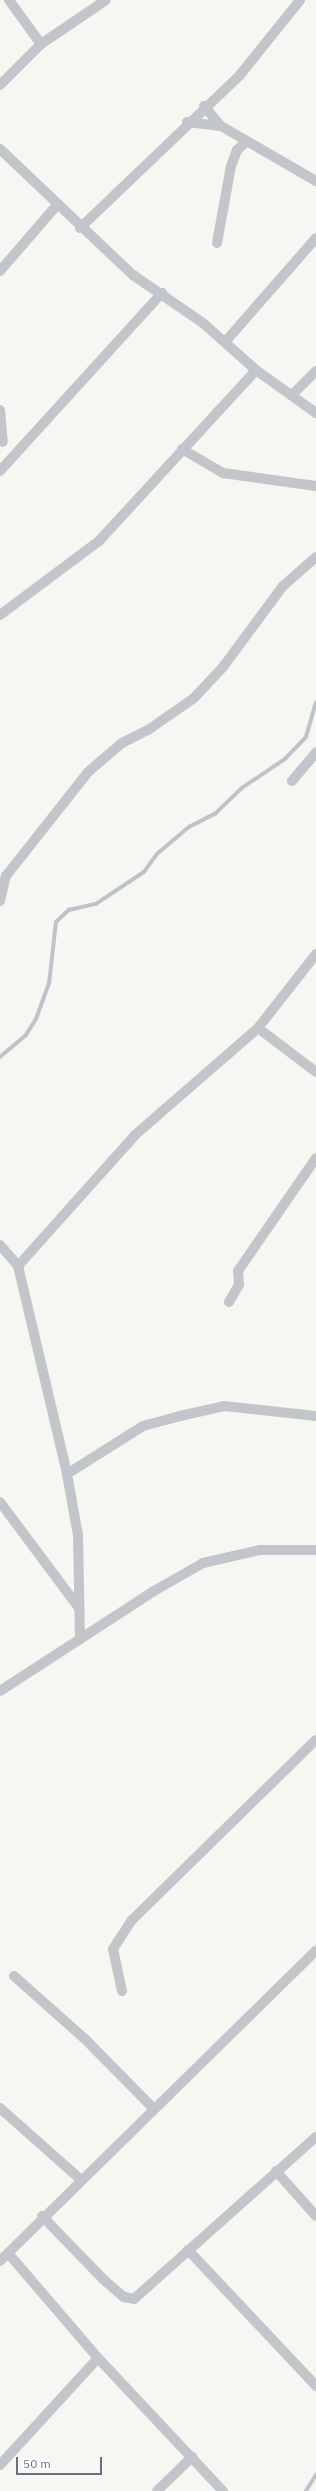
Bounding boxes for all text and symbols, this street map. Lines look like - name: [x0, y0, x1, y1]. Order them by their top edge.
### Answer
- scale bar: [18, 2449, 104, 2475]
- text: 50 m: [23, 2456, 51, 2471]

